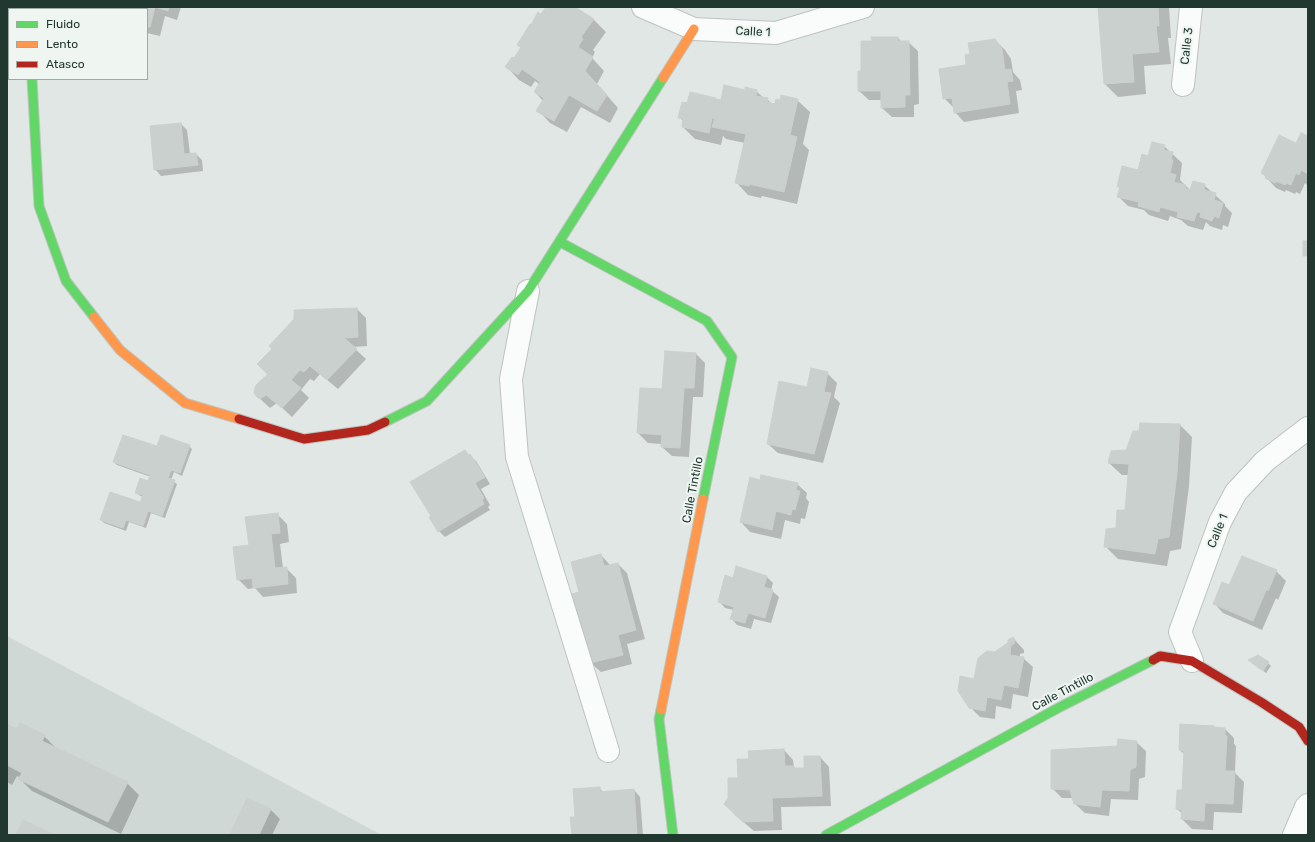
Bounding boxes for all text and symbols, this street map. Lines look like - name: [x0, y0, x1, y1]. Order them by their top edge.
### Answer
- legend: [8, 8, 148, 80]
- text: Fluido: [46, 17, 80, 31]
- street label: Calle 1: [735, 24, 771, 40]
- street label: Calle 3: [1178, 27, 1196, 65]
- text: Lento: [46, 37, 78, 51]
- text: Atasco: [46, 57, 85, 71]
- street label: Calle Tintillo: [679, 456, 707, 524]
- street label: Calle 1: [1205, 512, 1231, 550]
- street label: Calle Tintillo: [1030, 670, 1096, 714]

